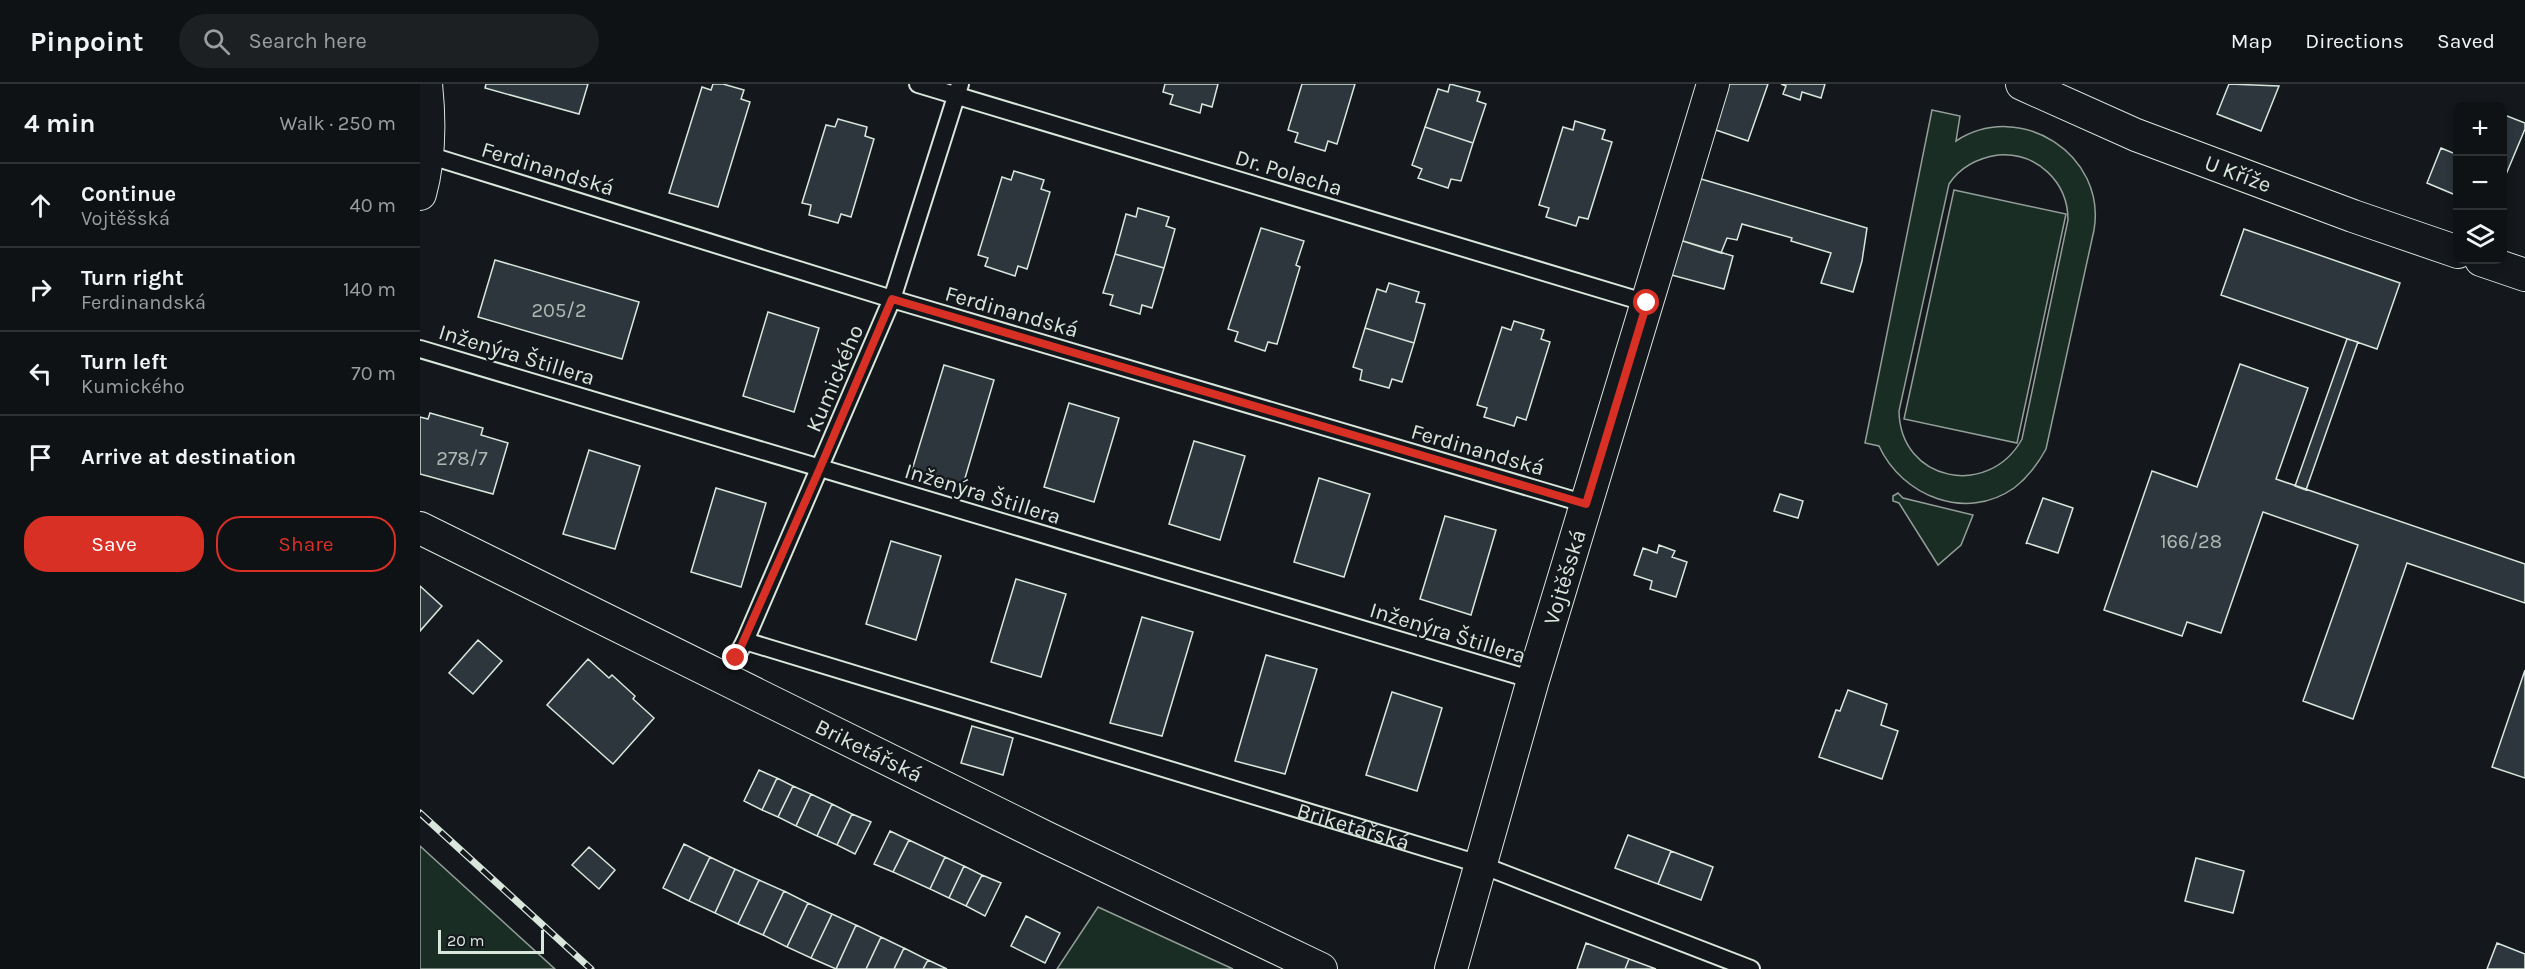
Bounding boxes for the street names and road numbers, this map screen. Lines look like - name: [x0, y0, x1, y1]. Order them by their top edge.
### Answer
- street label: Ferdinandská: [478, 136, 617, 201]
- street label: Dr. Polacha: [1232, 144, 1346, 202]
- street label: U Kříže: [2201, 150, 2275, 198]
- street label: Ferdinandská: [942, 281, 1081, 343]
- street label: Inženýra Štillera: [436, 318, 598, 391]
- street label: Kumického: [801, 321, 869, 436]
- street label: Ferdinandská: [1408, 419, 1547, 481]
- street label: Inženýra Štillera: [902, 457, 1064, 530]
- street label: Vojtěšská: [1538, 527, 1592, 628]
- street label: Inženýra Štillera: [1367, 596, 1529, 669]
- street label: Briketářská: [811, 714, 927, 788]
- street label: Briketářská: [1294, 797, 1413, 856]

